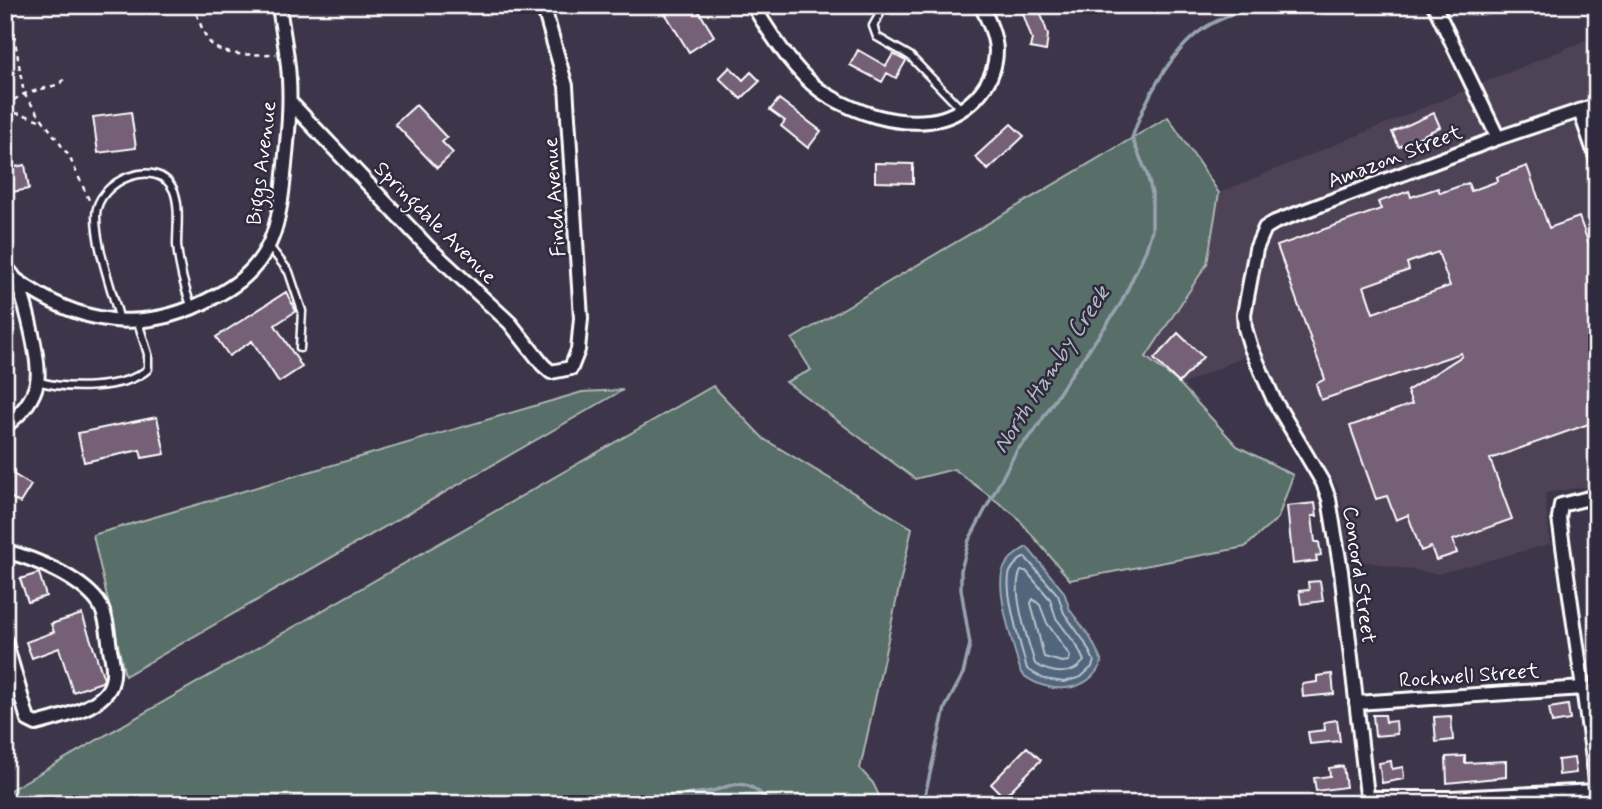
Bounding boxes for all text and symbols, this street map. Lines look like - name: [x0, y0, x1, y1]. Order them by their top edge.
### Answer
- street label: Biggs Avenue: [240, 99, 286, 227]
- street label: Amazon Street: [1324, 118, 1467, 196]
- street label: Finch Avenue: [537, 136, 573, 258]
- street label: Springdale Avenue: [366, 155, 503, 292]
- water label: North Hamby Creek: [987, 279, 1118, 459]
- street label: Concord Street: [1336, 505, 1383, 646]
- street label: Rockwell Street: [1398, 657, 1541, 695]

